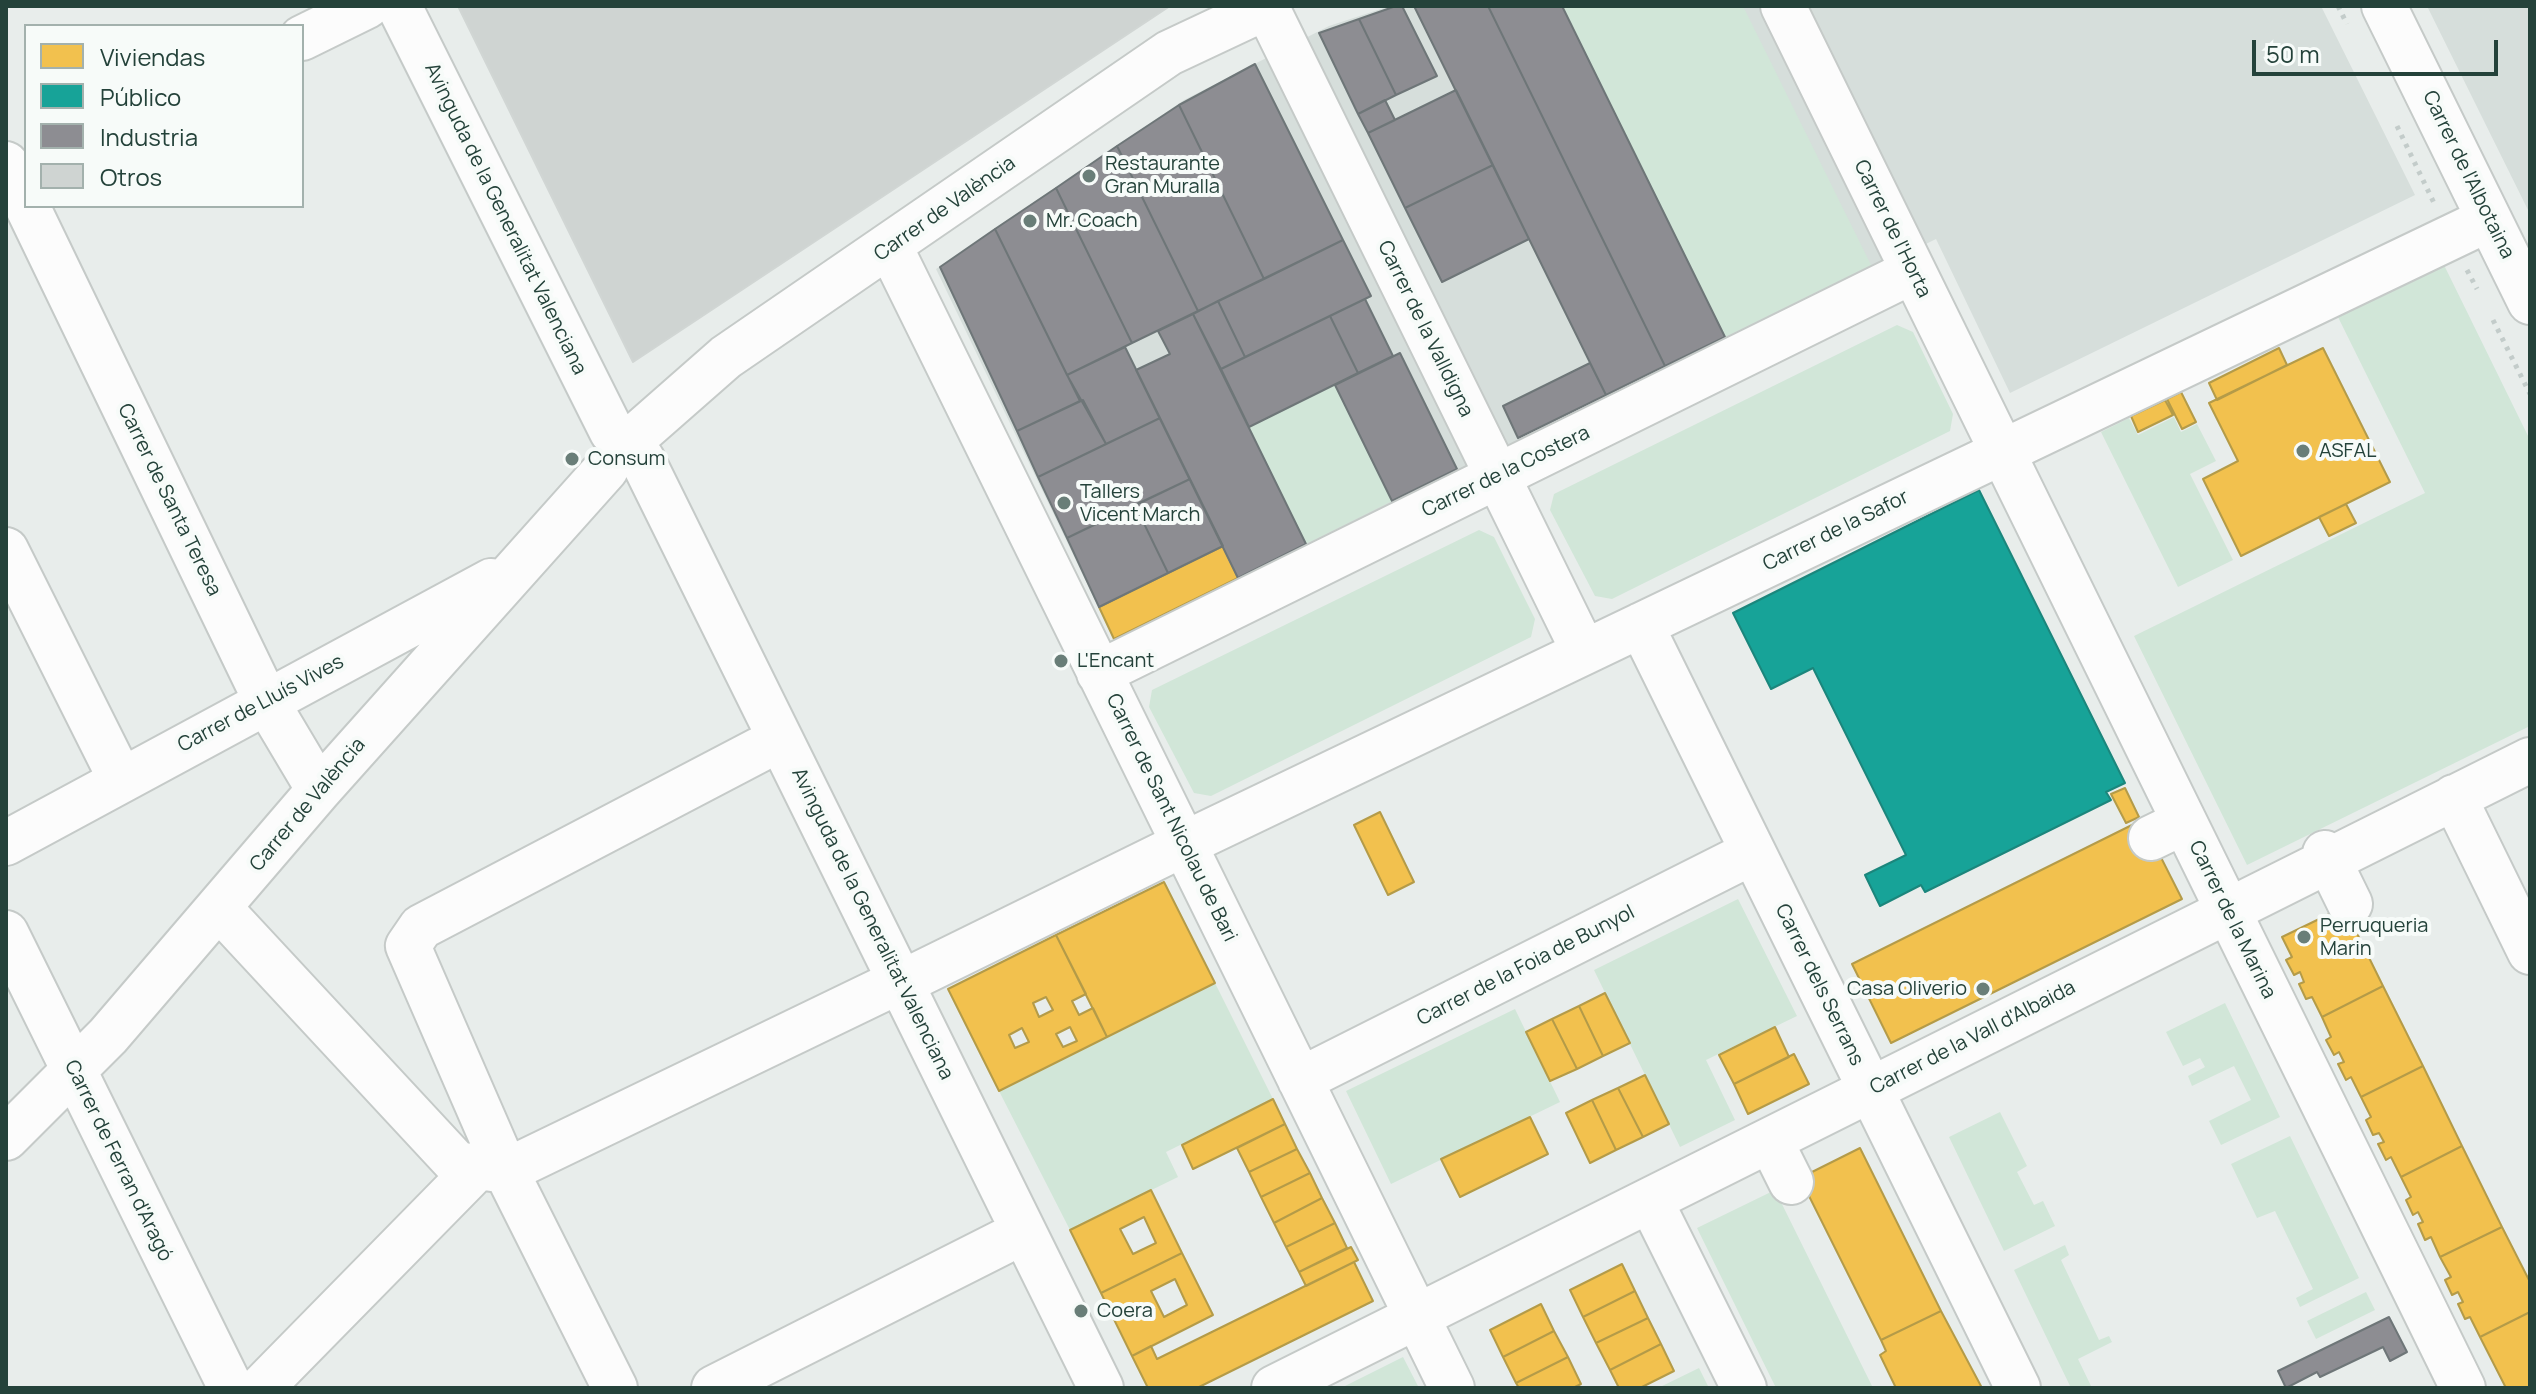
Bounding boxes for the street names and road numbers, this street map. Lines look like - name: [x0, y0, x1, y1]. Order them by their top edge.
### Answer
- street label: Avinguda de la Generalitat Valenciana: [419, 59, 591, 379]
- street label: Carrer de l'Albotaina: [2417, 87, 2519, 263]
- street label: Carrer de València: [870, 151, 1020, 267]
- street label: Carrer de l'Horta: [1848, 156, 1936, 302]
- street label: Carrer de la Valldigna: [1372, 237, 1478, 421]
- street label: Carrer de Santa Teresa: [112, 400, 226, 600]
- street label: Carrer de la Costera: [1418, 421, 1594, 523]
- street label: Carrer de la Safor: [1759, 485, 1913, 577]
- street label: Carrer de Lluís Vives: [174, 650, 348, 758]
- street label: Carrer de Sant Nicolau de Bari: [1100, 690, 1242, 946]
- street label: Carrer de València: [245, 733, 371, 877]
- street label: Avinguda de la Generalitat Valenciana: [786, 764, 958, 1084]
- street label: Carrer de la Marina: [2183, 837, 2281, 1003]
- street label: Carrer dels Serrans: [1769, 900, 1869, 1070]
- street label: Carrer de la Foia de Bunyol: [1413, 901, 1639, 1031]
- street label: Carrer de la Vall d'Albaida: [1866, 976, 2080, 1100]
- street label: Carrer de Ferran d'Aragó: [59, 1057, 177, 1265]

